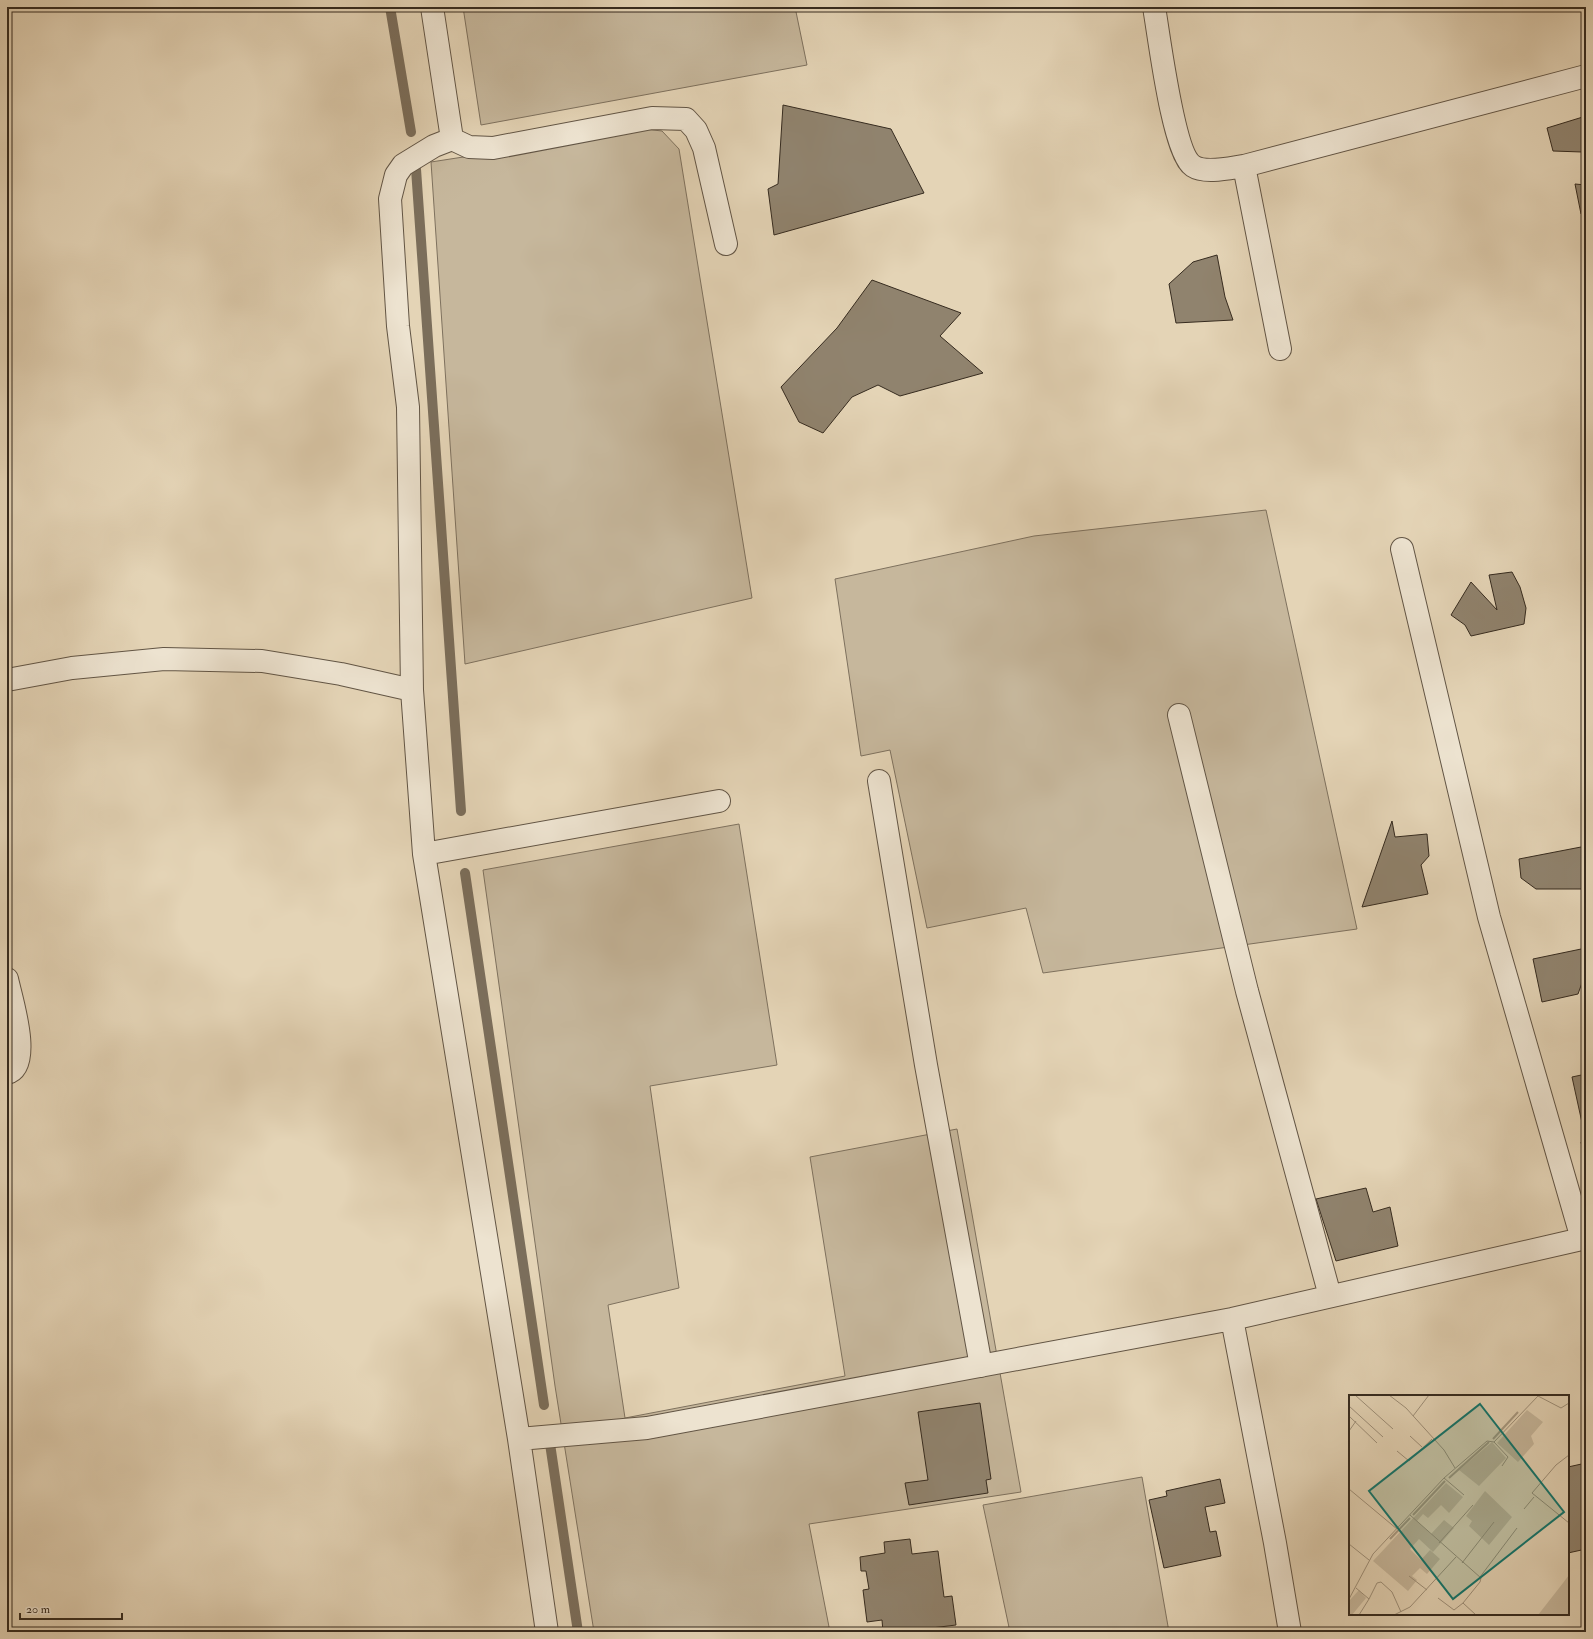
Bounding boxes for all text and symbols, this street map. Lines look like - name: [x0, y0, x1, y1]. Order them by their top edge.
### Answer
- inset map: [1349, 1395, 1569, 1615]
- scale bar: [20, 1595, 122, 1621]
- text: 20 m: [26, 1602, 51, 1617]

